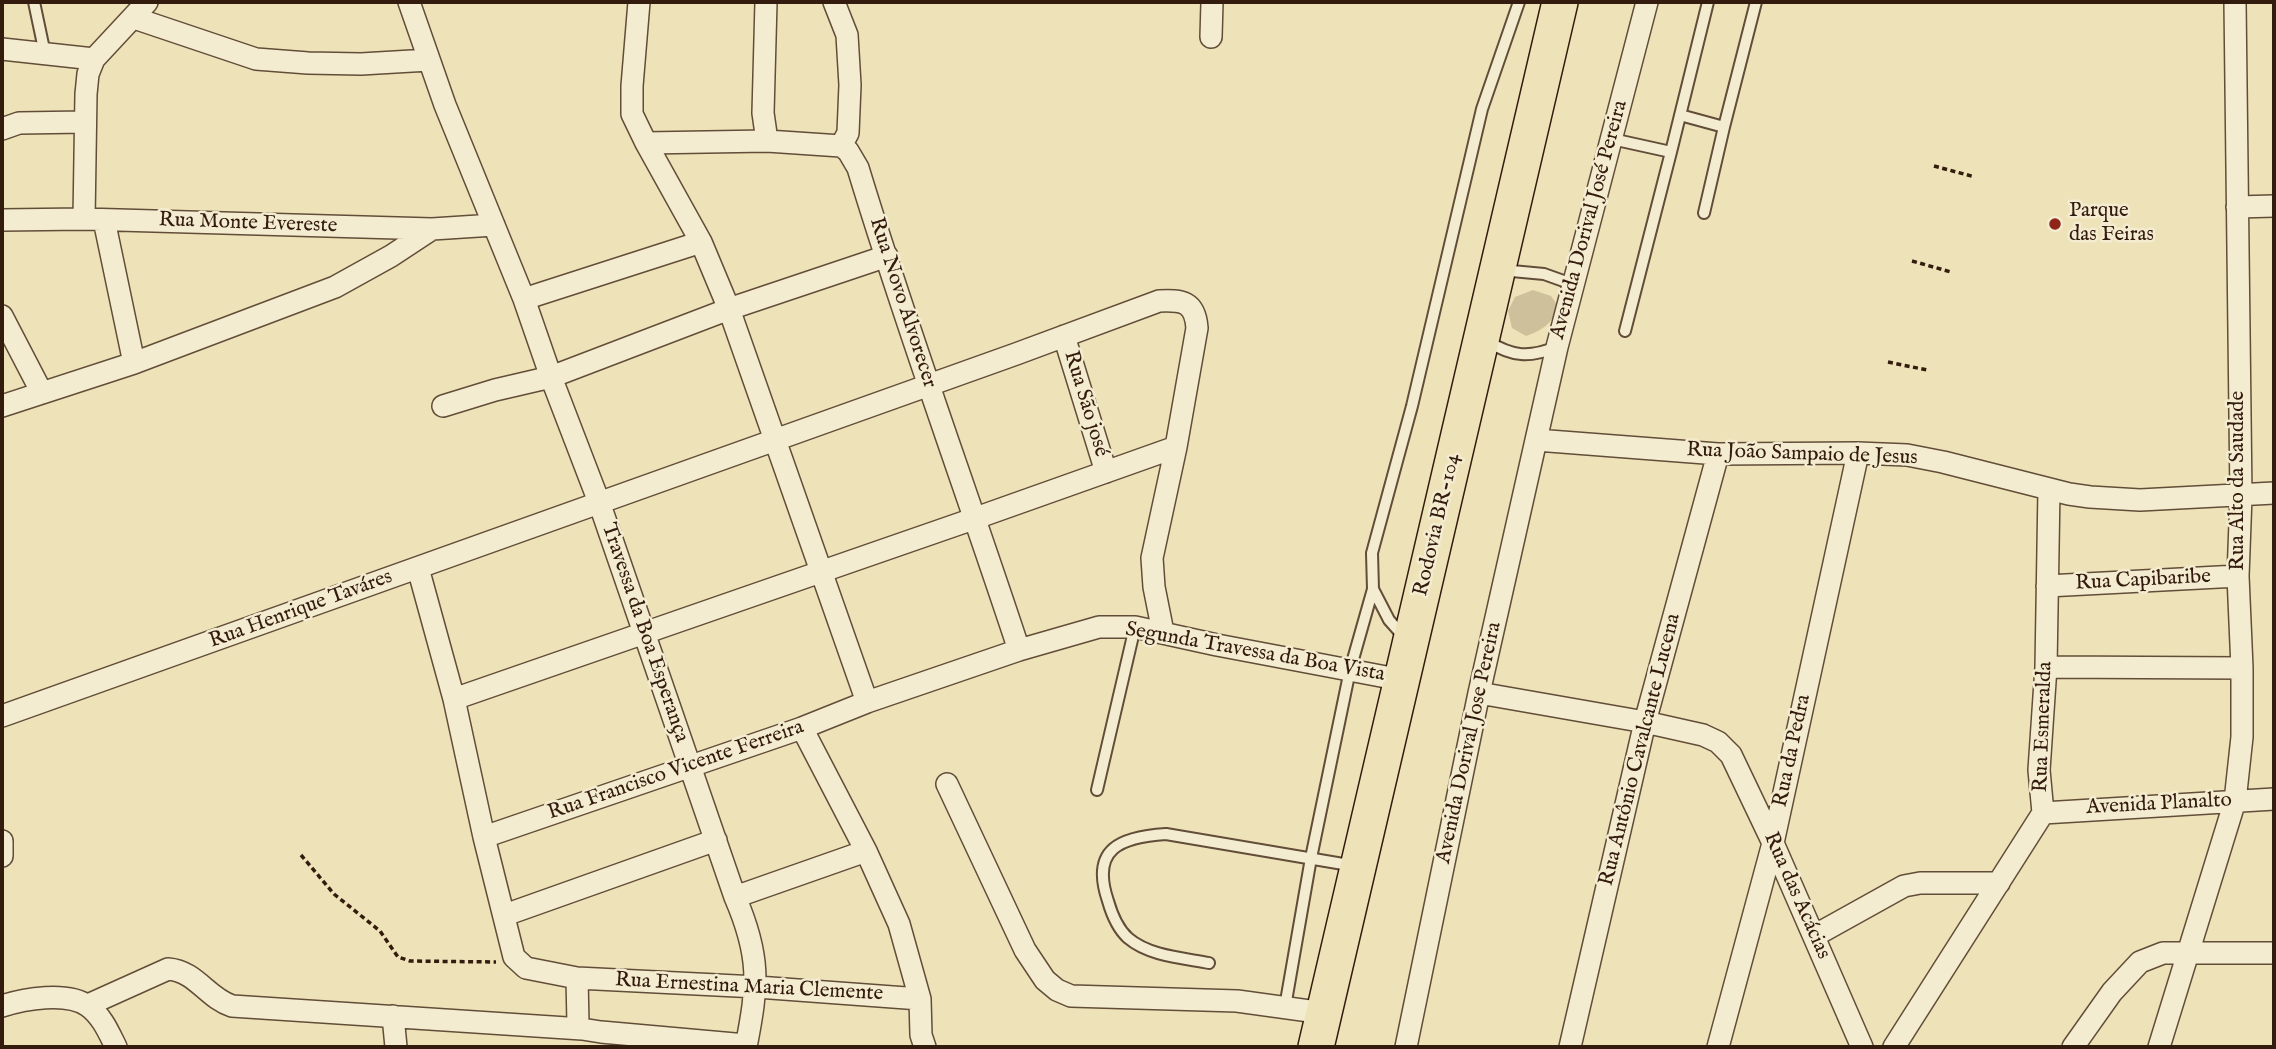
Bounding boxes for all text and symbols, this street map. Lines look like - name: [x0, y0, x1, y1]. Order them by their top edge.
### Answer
- street label: Avenida Dorival José Pereira: [1546, 98, 1634, 342]
- place label: Parque das Feiras: [2069, 199, 2154, 249]
- street label: Rua Monte Evereste: [158, 208, 338, 240]
- street label: Rua Novo Alvorecer: [863, 215, 941, 391]
- marker: Parque das Feiras: [2047, 216, 2063, 232]
- street label: Rua São josé: [1057, 348, 1113, 460]
- street label: Rua Alto da Saudade: [2226, 391, 2252, 571]
- street label: Rua João Sampaio de Jesus: [1686, 438, 1918, 472]
- street label: Rodovia BR-104: [1409, 451, 1467, 599]
- street label: Travessa da Boa Esperança: [595, 520, 693, 746]
- street label: Rua Henrique Taváres: [206, 565, 396, 655]
- street label: Rua Capibaribe: [2075, 565, 2211, 597]
- street label: Rua Antônio Cavalcante Lucena: [1595, 611, 1687, 889]
- street label: Segunda Travessa da Boa Vista: [1123, 618, 1387, 688]
- street label: Avenida Dorival Jose Pereira: [1432, 620, 1508, 866]
- street label: Rua Esmeralda: [2029, 661, 2059, 793]
- street label: Rua da Pedra: [1769, 692, 1817, 810]
- street label: Rua Francisco Vicente Ferreira: [545, 715, 807, 827]
- street label: Avenida Planalto: [2086, 789, 2232, 821]
- street label: Rua das Acácias: [1757, 829, 1835, 963]
- street label: Rua Ernestina Maria Clemente: [614, 968, 884, 1008]

